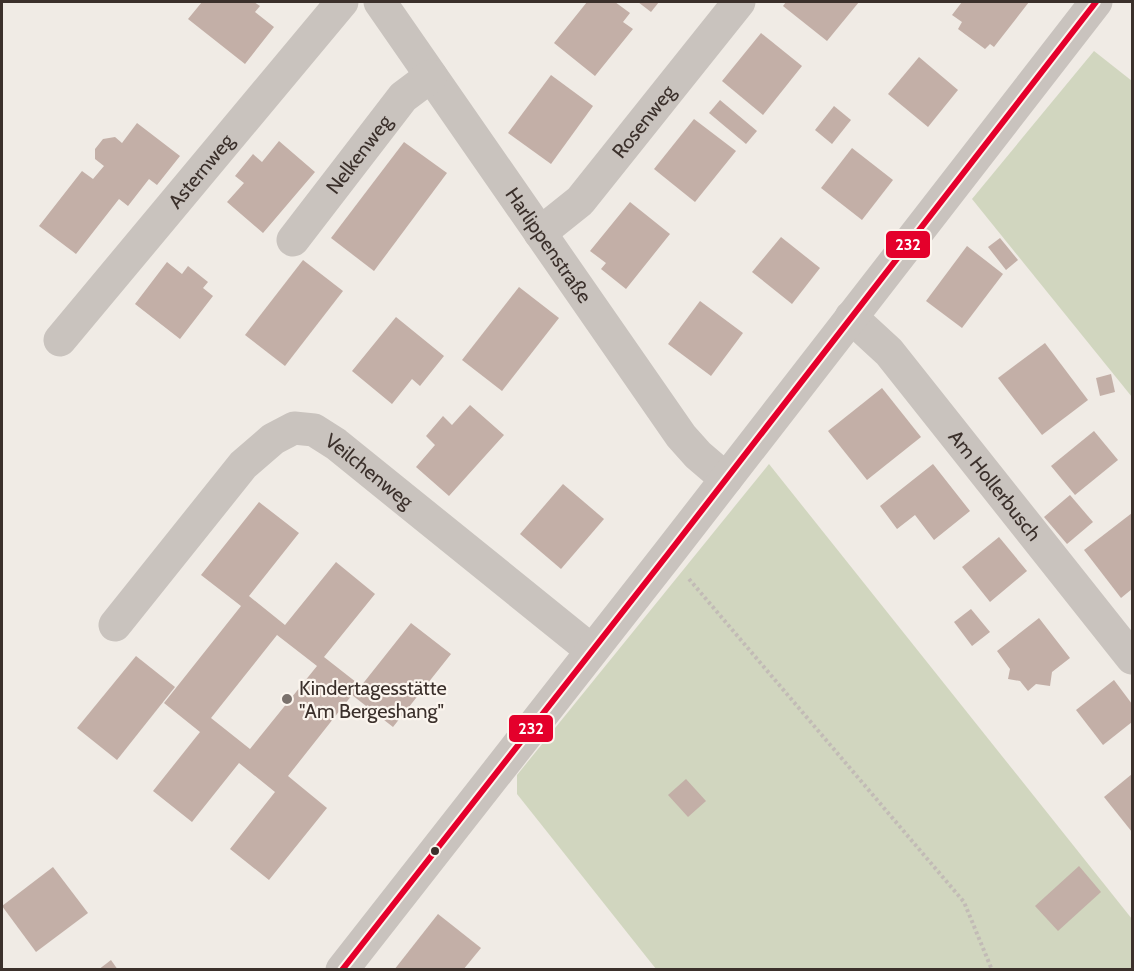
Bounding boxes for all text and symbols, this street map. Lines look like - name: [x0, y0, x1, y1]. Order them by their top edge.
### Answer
- street label: Rosenweg: [607, 79, 681, 163]
- street label: Nelkenweg: [321, 109, 397, 199]
- street label: Asternweg: [163, 128, 239, 213]
- street label: Harlippenstraße: [500, 183, 597, 308]
- line badge: 232: [885, 230, 931, 259]
- text: 232: [895, 235, 921, 254]
- street label: Am Hollerbusch: [944, 425, 1046, 546]
- street label: Veilchenweg: [321, 428, 419, 514]
- place label: Kindertagesstätte "Am Bergeshang": [299, 676, 447, 723]
- marker: Kindertagesstätte "Am Bergeshang": [280, 692, 294, 706]
- line badge: 232: [508, 714, 554, 743]
- text: 232: [518, 719, 544, 738]
- unlabelled marker: [429, 845, 441, 857]

